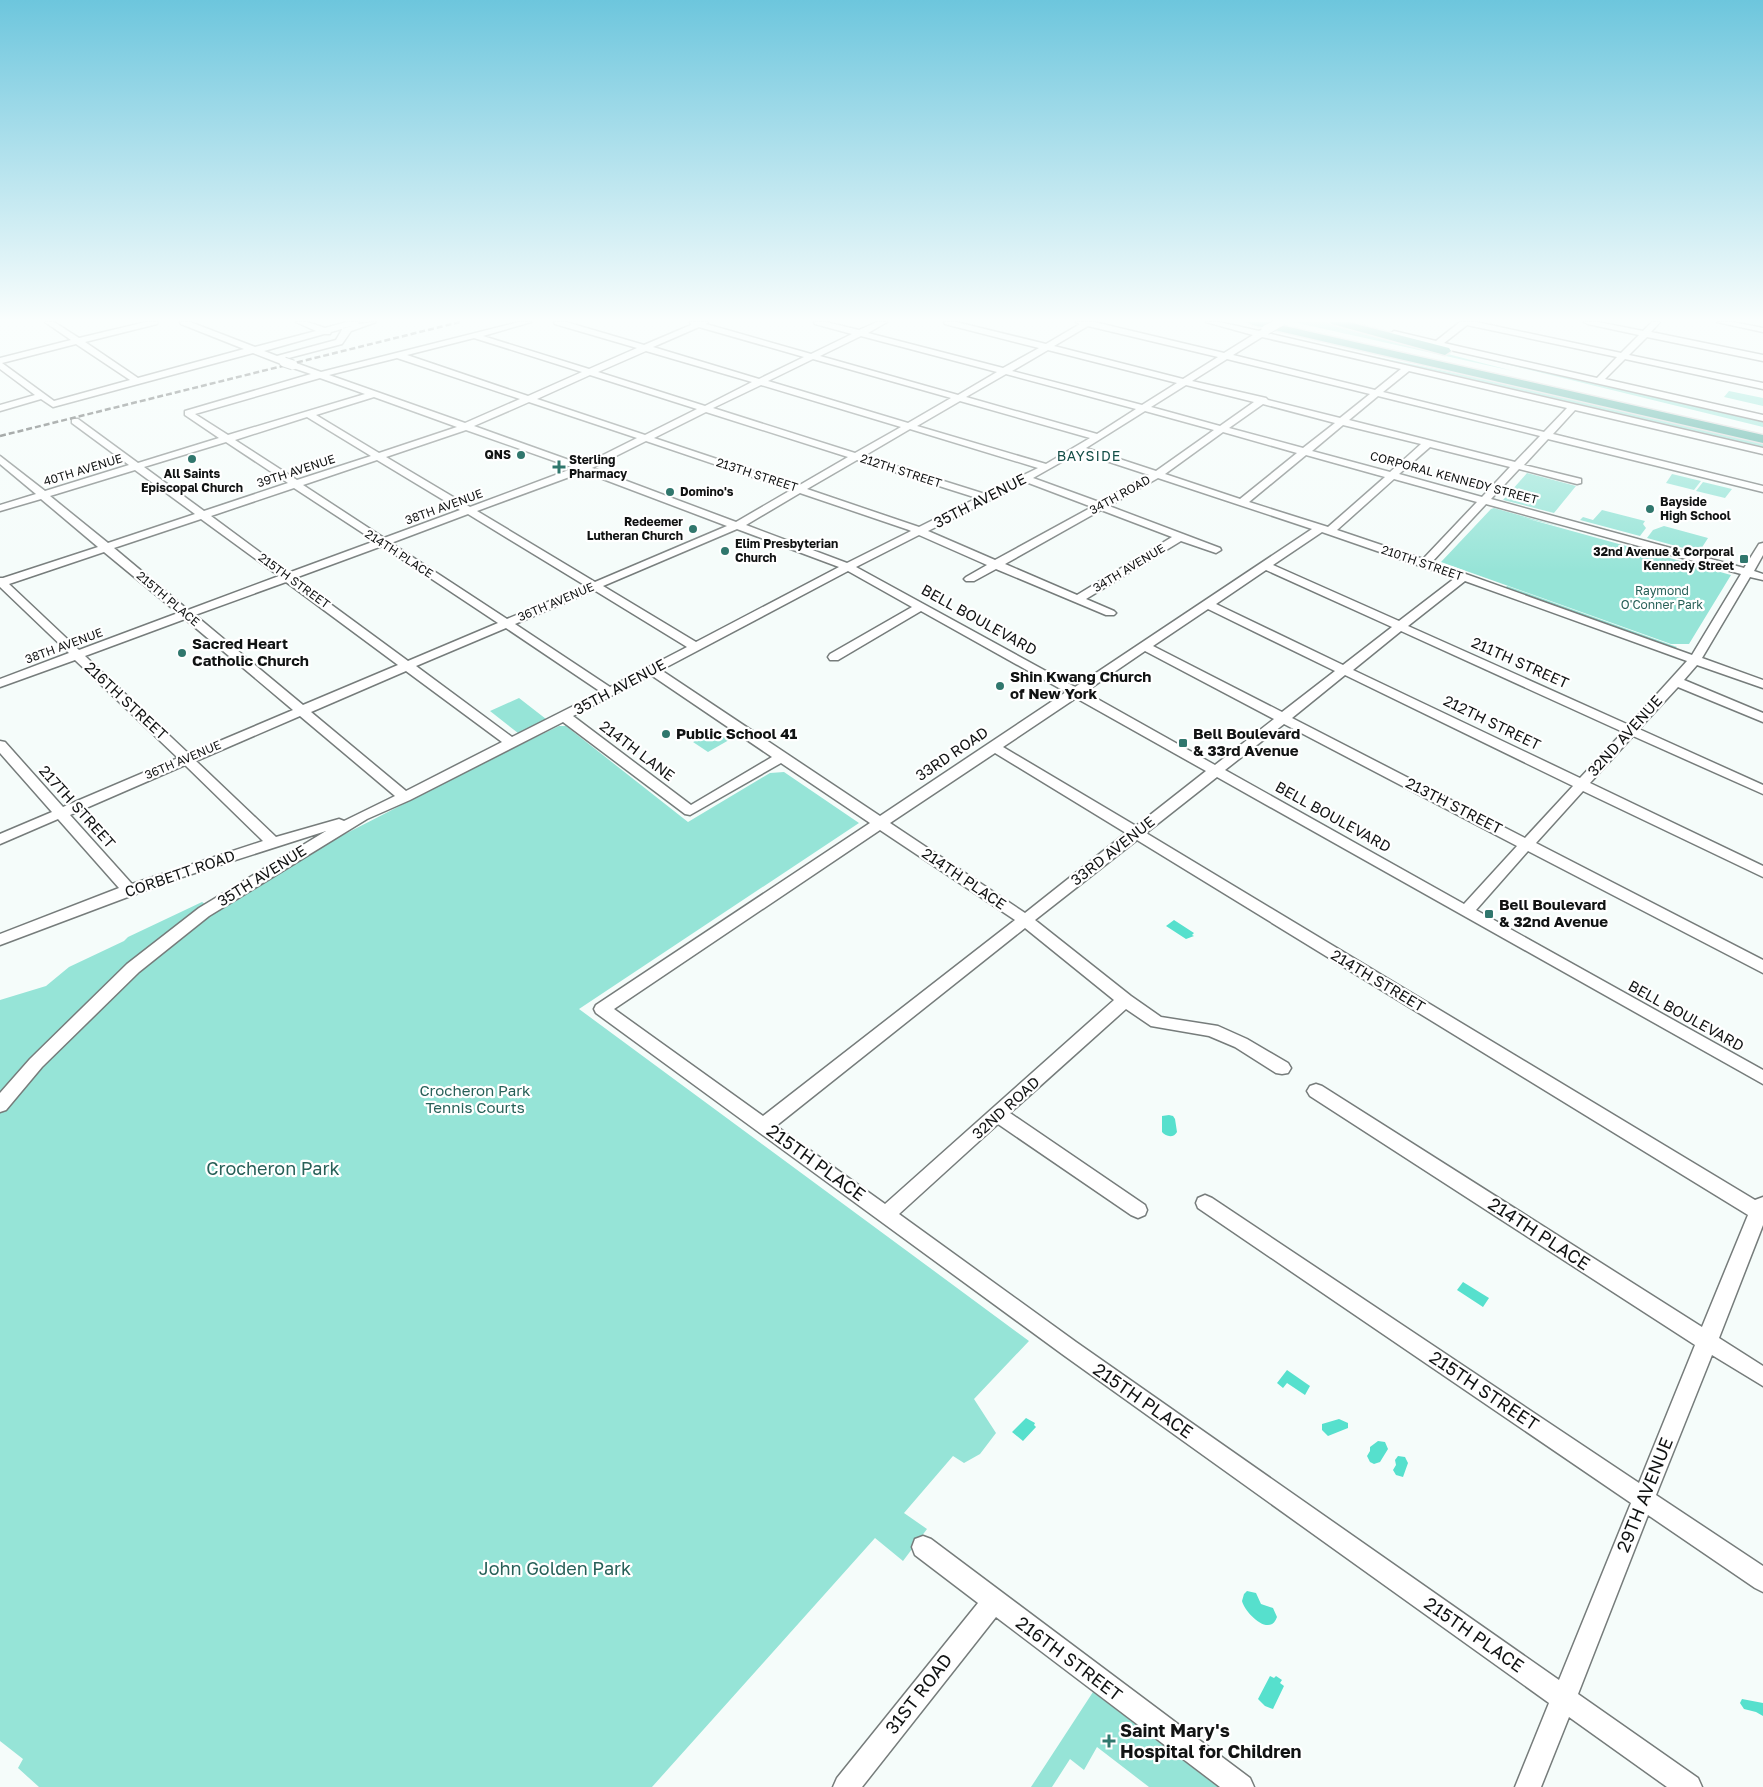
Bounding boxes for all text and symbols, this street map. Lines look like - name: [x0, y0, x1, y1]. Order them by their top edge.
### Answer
- place label: QNS: [485, 447, 511, 462]
- district label: BAYSIDE: [1057, 447, 1121, 464]
- street label: CORPORAL KENNEDY STREET: [1369, 448, 1540, 507]
- marker: QNS: [515, 449, 527, 461]
- street label: 40TH AVENUE: [42, 450, 124, 489]
- street label: 212TH STREET: [859, 450, 944, 491]
- street label: 39TH AVENUE: [255, 451, 337, 490]
- place label: Sterling Pharmacy: [569, 452, 628, 481]
- marker: All Saints Episcopal Church: [186, 453, 198, 465]
- street label: 213TH STREET: [715, 454, 800, 495]
- marker: Sterling Pharmacy: [553, 461, 565, 473]
- place label: All Saints Episcopal Church: [141, 466, 243, 495]
- street label: 35TH AVENUE: [930, 469, 1029, 531]
- street label: 34TH ROAD: [1087, 472, 1153, 517]
- place label: Domino's: [680, 484, 734, 499]
- street label: 38TH AVENUE: [403, 486, 485, 528]
- marker: Domino's: [664, 486, 676, 498]
- place label: Bayside High School: [1660, 494, 1731, 523]
- marker: Bayside High School: [1644, 503, 1656, 515]
- place label: Redeemer Lutheran Church: [587, 514, 683, 543]
- marker: Redeemer Lutheran Church: [687, 523, 699, 535]
- street label: 214TH PLACE: [362, 526, 436, 581]
- place label: Elim Presbyterian Church: [735, 536, 838, 565]
- street label: 34TH AVENUE: [1090, 540, 1168, 595]
- street label: 210TH STREET: [1379, 542, 1465, 584]
- place label: 32nd Avenue & Corporal Kennedy Street: [1593, 544, 1734, 573]
- marker: Elim Presbyterian Church: [719, 545, 731, 557]
- street label: 215TH STREET: [256, 550, 333, 612]
- marker: 32nd Avenue & Corporal Kennedy Street: [1738, 553, 1750, 565]
- street label: 215TH PLACE: [134, 568, 203, 629]
- street label: 36TH AVENUE: [515, 579, 596, 624]
- street label: BELL BOULEVARD: [919, 580, 1040, 658]
- park label: Raymond O'Conner Park: [1621, 583, 1703, 612]
- street label: 38TH AVENUE: [23, 625, 105, 667]
- street label: 211TH STREET: [1469, 633, 1572, 692]
- place label: Sacred Heart Catholic Church: [192, 634, 309, 669]
- marker: Sacred Heart Catholic Church: [176, 647, 188, 659]
- street label: 35TH AVENUE: [571, 654, 668, 718]
- street label: 216TH STREET: [82, 657, 172, 743]
- place label: Shin Kwang Church of New York: [1010, 667, 1151, 702]
- marker: Shin Kwang Church of New York: [994, 680, 1006, 692]
- street label: 212TH STREET: [1441, 691, 1544, 753]
- street label: 32ND AVENUE: [1583, 691, 1665, 779]
- street label: 214TH LANE: [597, 716, 679, 784]
- street label: 33RD ROAD: [912, 722, 991, 784]
- place label: Public School 41: [676, 724, 798, 742]
- place label: Bell Boulevard & 33rd Avenue: [1193, 724, 1300, 759]
- marker: Public School 41: [660, 728, 672, 740]
- street label: 36TH AVENUE: [142, 737, 223, 782]
- marker: Bell Boulevard & 33rd Avenue: [1177, 737, 1189, 749]
- street label: 217TH STREET: [36, 761, 120, 851]
- street label: 213TH STREET: [1403, 773, 1506, 837]
- street label: BELL BOULEVARD: [1273, 777, 1394, 855]
- street label: 33RD AVENUE: [1067, 812, 1158, 889]
- street label: 35TH AVENUE: [214, 841, 309, 910]
- street label: 214TH PLACE: [919, 843, 1010, 913]
- street label: CORBETT ROAD: [122, 846, 237, 900]
- place label: Bell Boulevard & 32nd Avenue: [1499, 895, 1608, 930]
- marker: Bell Boulevard & 32nd Avenue: [1483, 908, 1495, 920]
- street label: 214TH STREET: [1328, 945, 1429, 1015]
- street label: BELL BOULEVARD: [1626, 976, 1747, 1054]
- street label: 32ND ROAD: [968, 1072, 1043, 1142]
- park label: Crocheron Park Tennis Courts: [419, 1081, 531, 1116]
- street label: 215TH PLACE: [763, 1119, 870, 1205]
- park label: Crocheron Park: [206, 1157, 340, 1179]
- street label: 214TH PLACE: [1484, 1192, 1595, 1274]
- street label: 215TH STREET: [1426, 1346, 1543, 1435]
- street label: 215TH PLACE: [1090, 1358, 1198, 1443]
- street label: 29TH AVENUE: [1611, 1434, 1677, 1555]
- park label: John Golden Park: [479, 1557, 631, 1579]
- street label: 215TH PLACE: [1421, 1592, 1529, 1677]
- street label: 216TH STREET: [1012, 1611, 1127, 1705]
- street label: 31ST ROAD: [880, 1649, 956, 1738]
- place label: Saint Mary's Hospital for Children: [1120, 1719, 1302, 1762]
- marker: Saint Mary's Hospital for Children: [1102, 1734, 1116, 1748]

